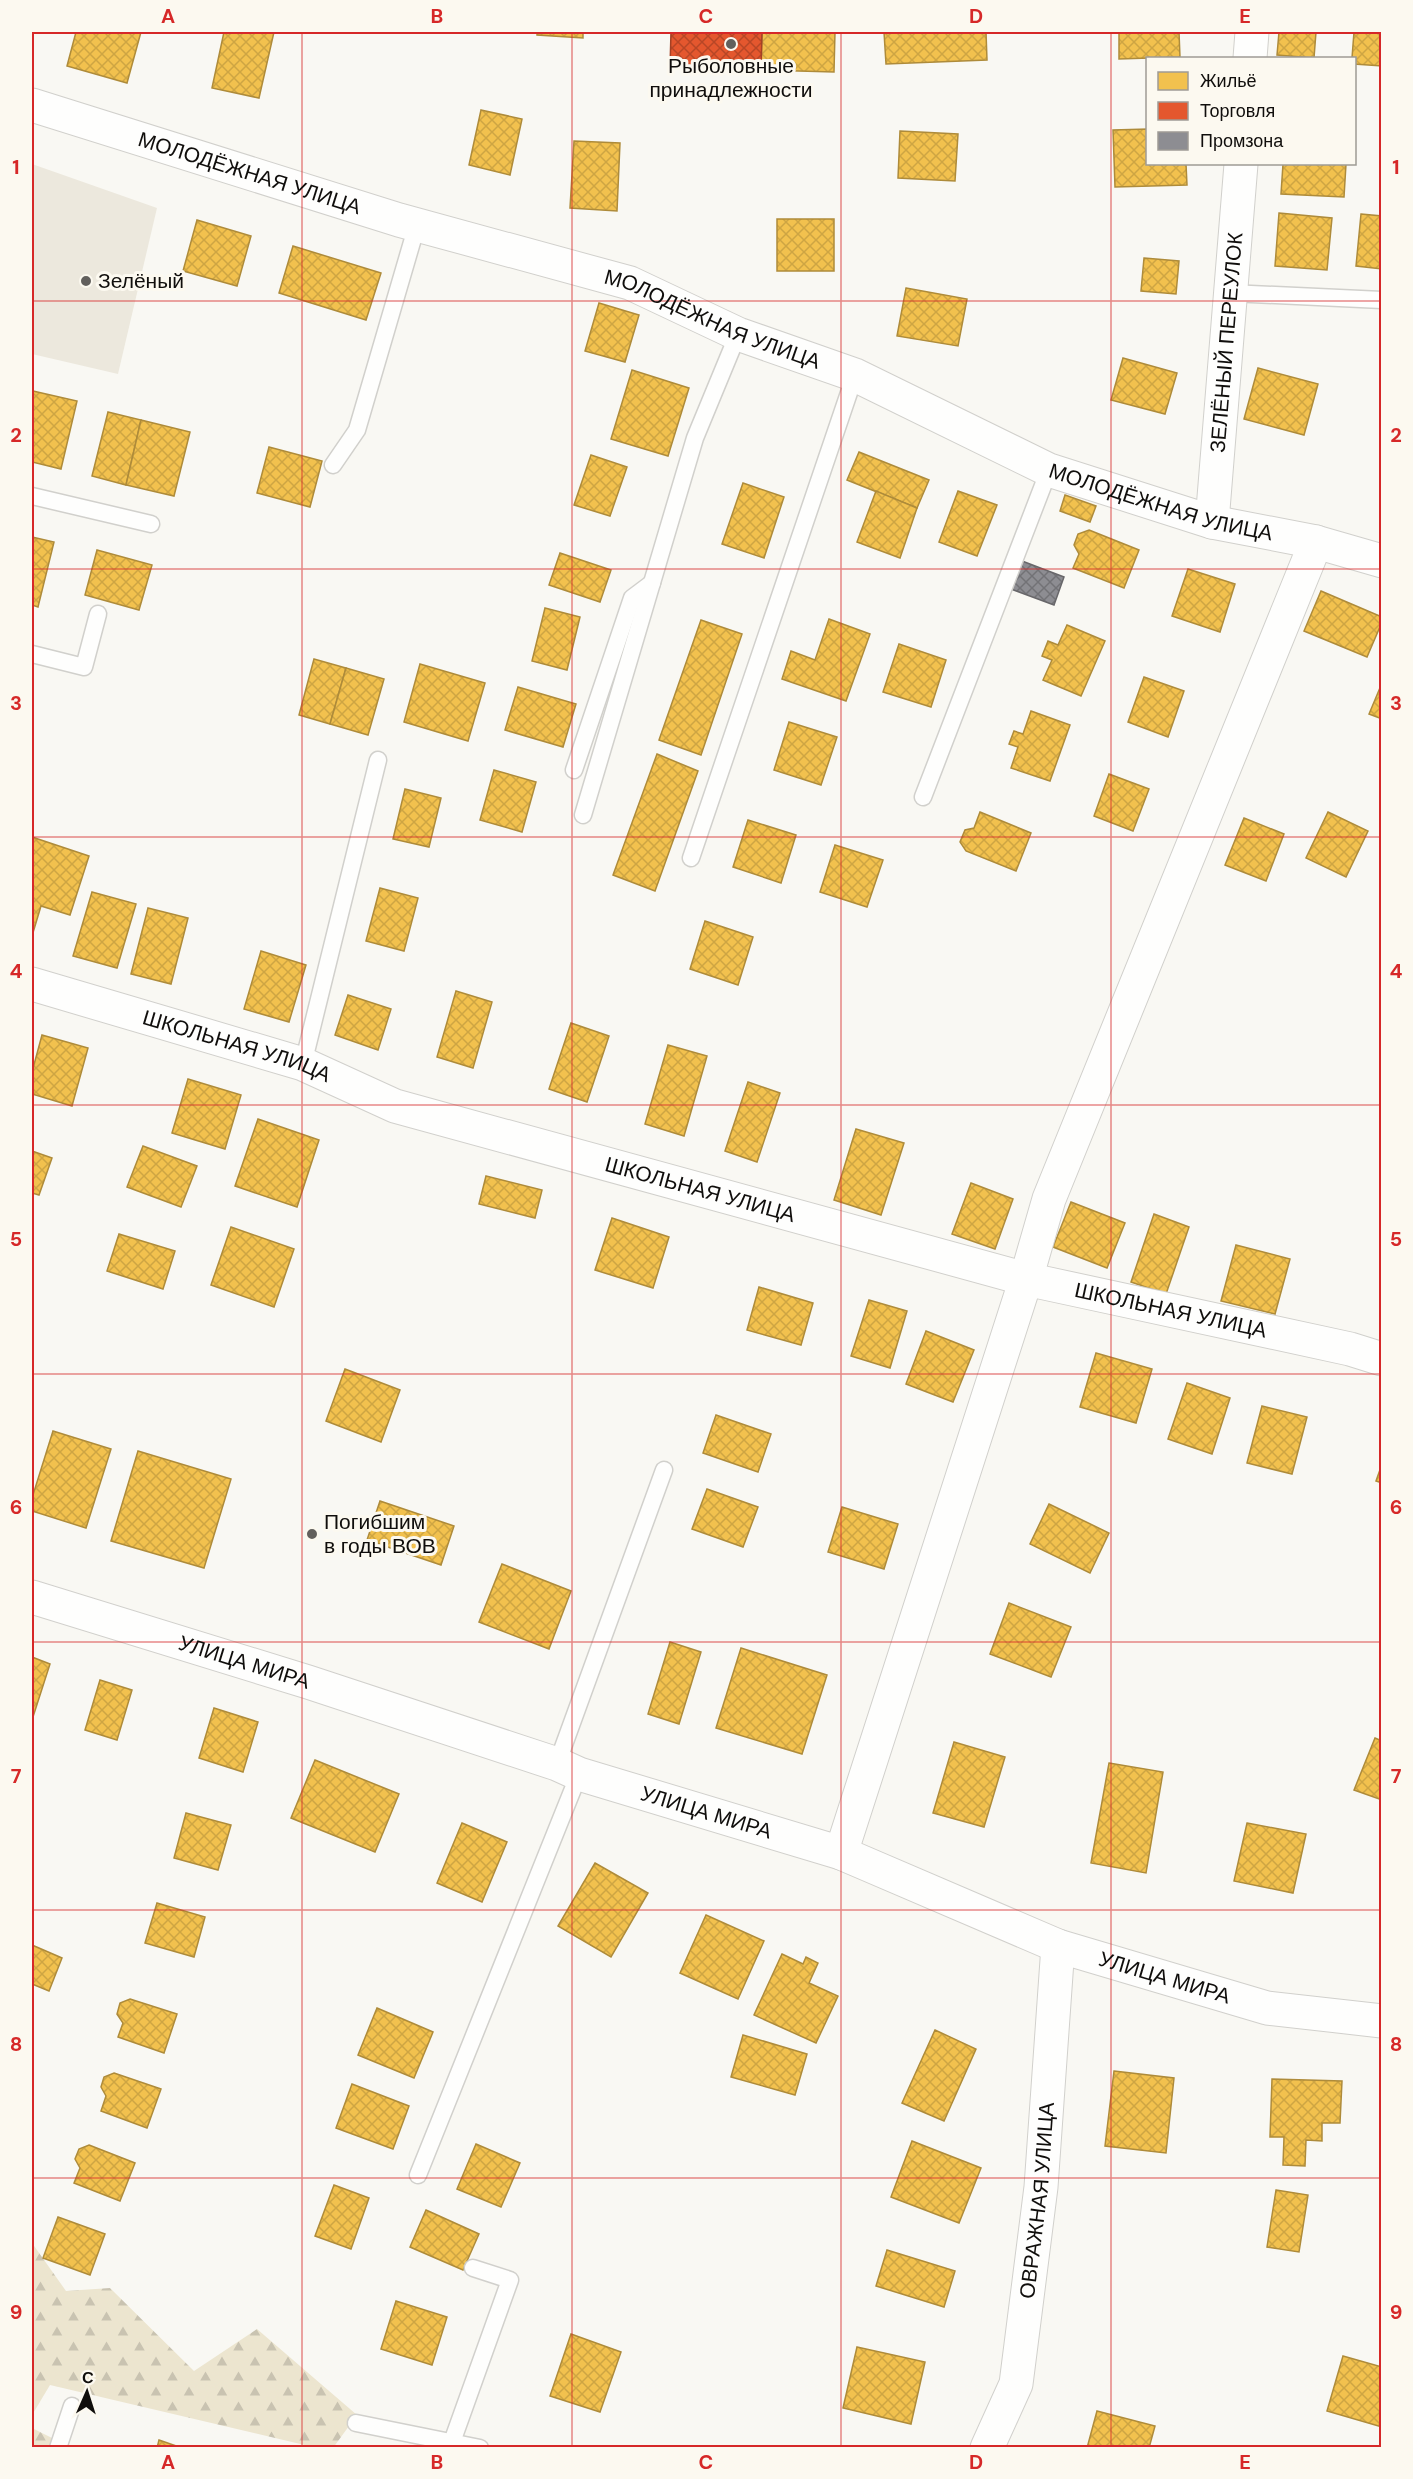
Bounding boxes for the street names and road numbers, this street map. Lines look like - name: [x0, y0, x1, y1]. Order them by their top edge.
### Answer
- street label: МОЛОДЁЖНАЯ УЛИЦА: [135, 125, 364, 221]
- street label: ЗЕЛЁНЫЙ ПЕРЕУЛОК: [1204, 230, 1249, 454]
- street label: МОЛОДЁЖНАЯ УЛИЦА: [601, 263, 824, 376]
- street label: МОЛОДЁЖНАЯ УЛИЦА: [1045, 457, 1275, 547]
- street label: ШКОЛЬНАЯ УЛИЦА: [139, 1003, 336, 1089]
- street label: ШКОЛЬНАЯ УЛИЦА: [602, 1150, 798, 1229]
- street label: ШКОЛЬНАЯ УЛИЦА: [1072, 1276, 1269, 1345]
- street label: УЛИЦА МИРА: [175, 1629, 313, 1696]
- street label: УЛИЦА МИРА: [637, 1779, 775, 1845]
- street label: УЛИЦА МИРА: [1095, 1945, 1234, 2010]
- street label: ОВРАЖНАЯ УЛИЦА: [1013, 2101, 1061, 2300]

